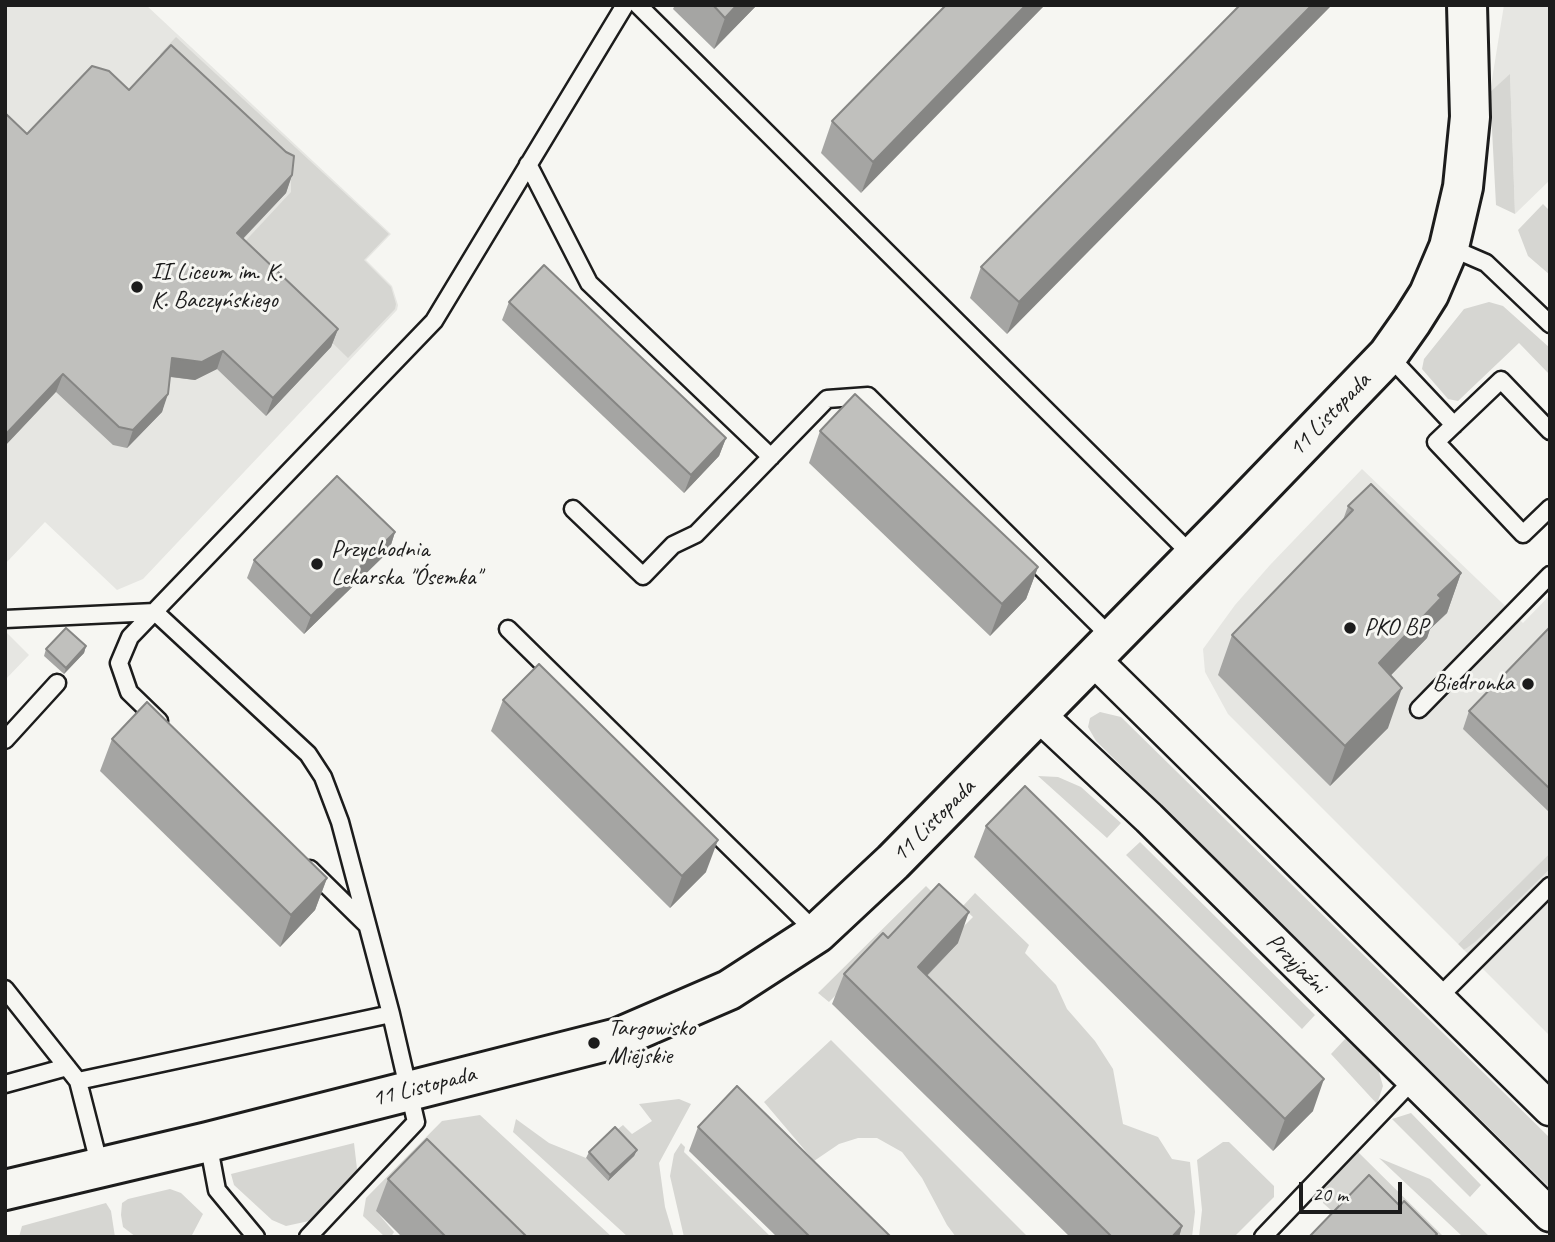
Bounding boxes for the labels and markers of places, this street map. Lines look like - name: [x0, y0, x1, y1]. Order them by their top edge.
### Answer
- place label: II Liceum im. K. K. Baczyńskiego: [151, 259, 282, 315]
- marker: II Liceum im. K. K. Baczyńskiego: [129, 279, 145, 295]
- place label: Przychodnia Lekarska "Ósemka": [331, 536, 481, 592]
- marker: Przychodnia Lekarska "Ósemka": [309, 556, 325, 572]
- place label: PKO BP: [1364, 614, 1428, 642]
- marker: PKO BP: [1342, 620, 1358, 636]
- place label: Biedronka: [1432, 670, 1514, 698]
- marker: Biedronka: [1520, 676, 1536, 692]
- place label: Targowisko Miejskie: [608, 1015, 695, 1071]
- marker: Targowisko Miejskie: [586, 1035, 602, 1051]

